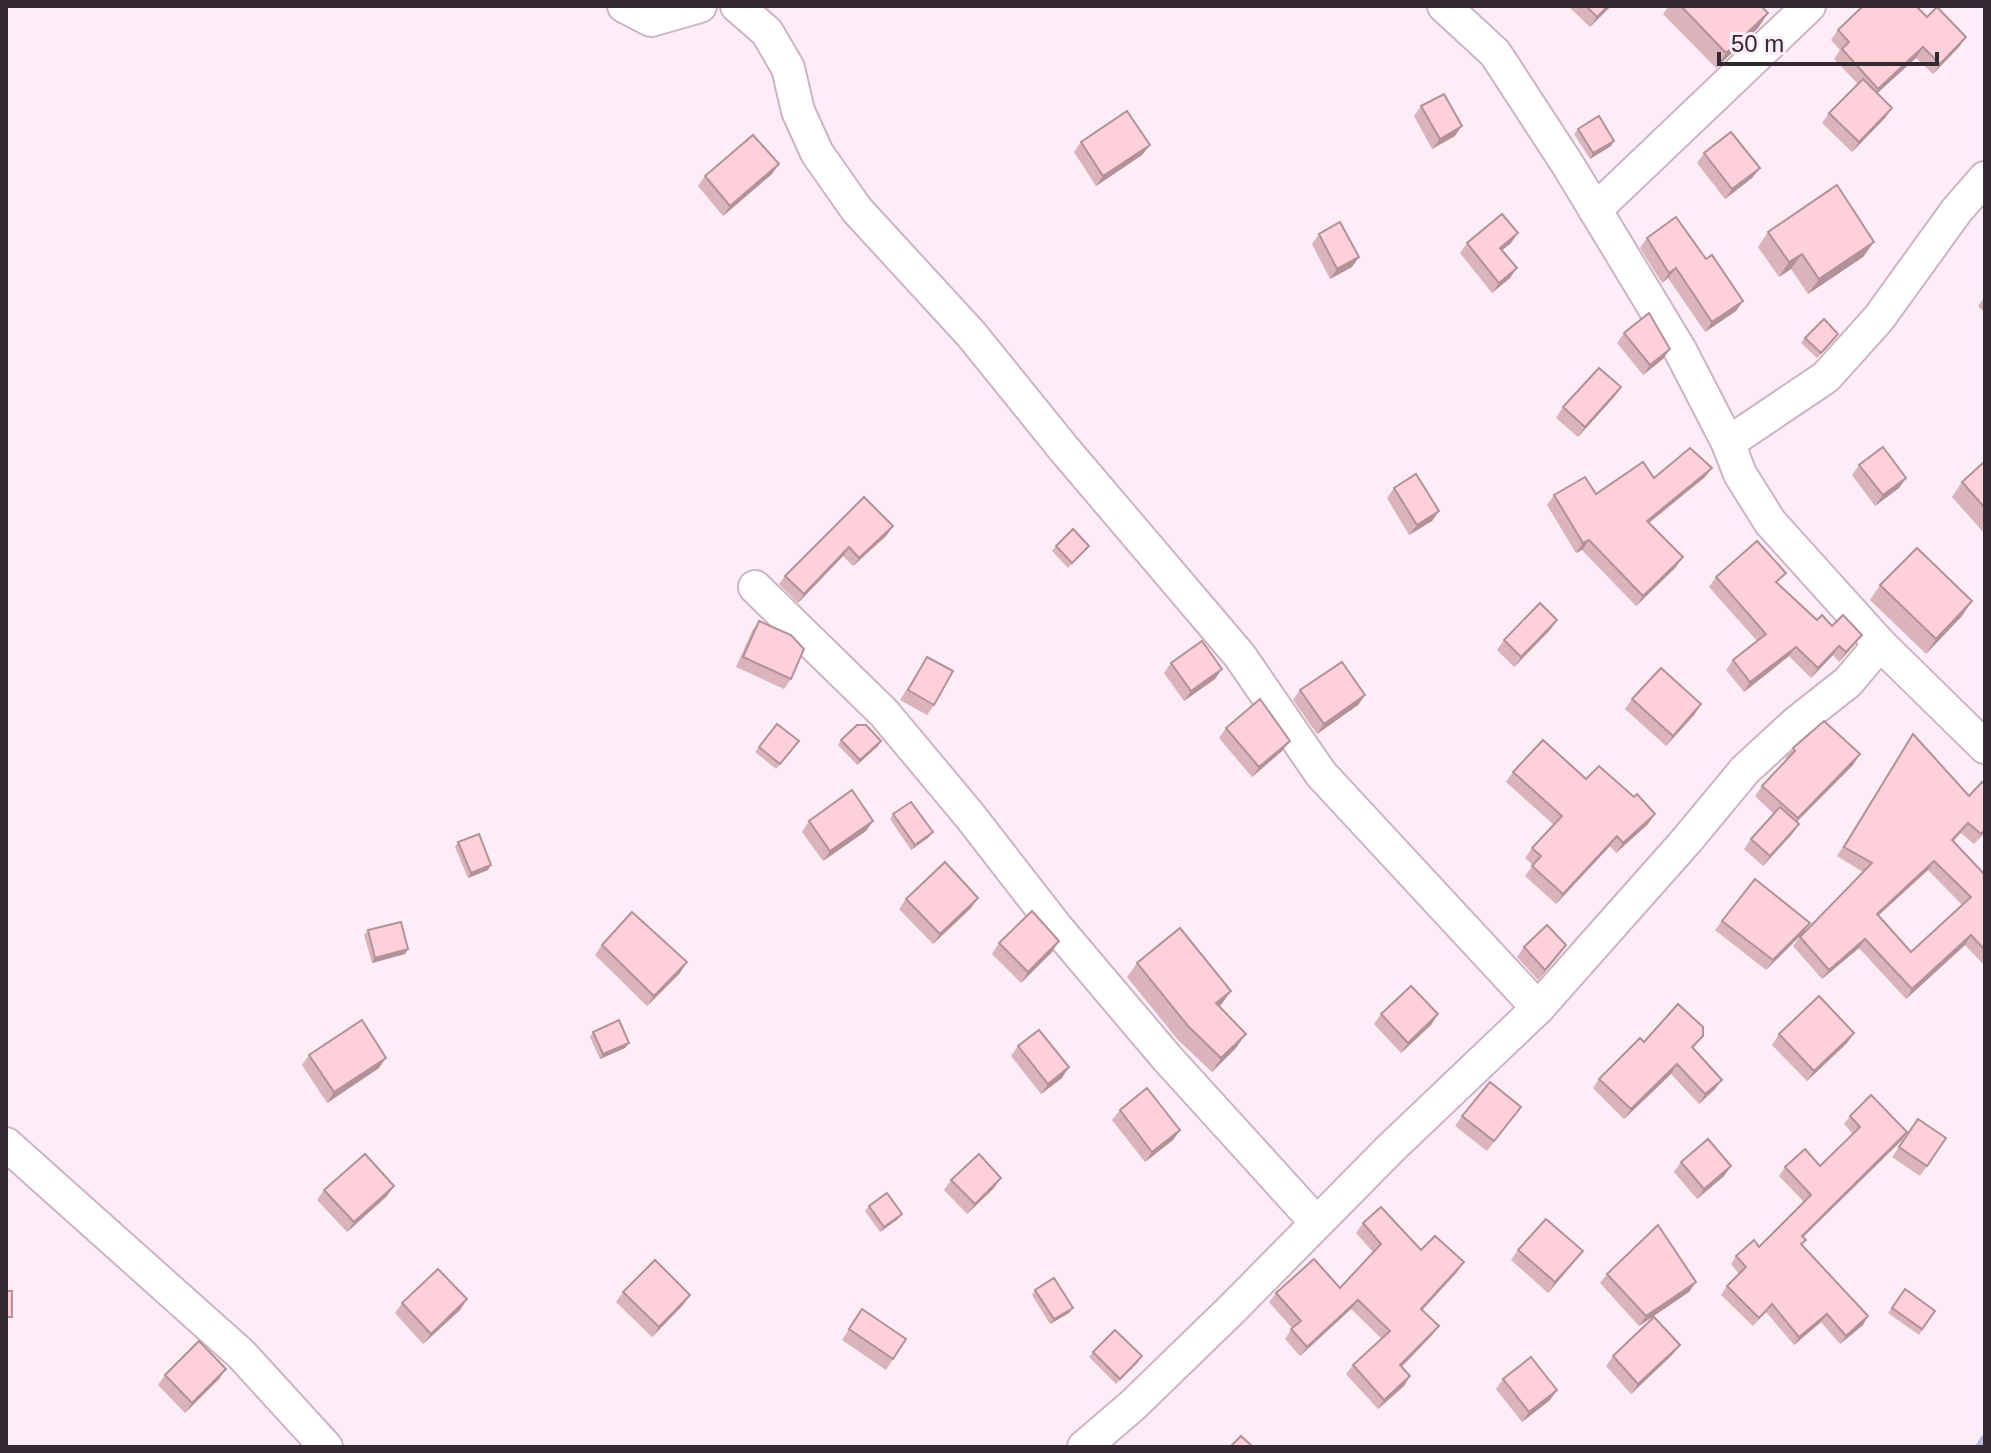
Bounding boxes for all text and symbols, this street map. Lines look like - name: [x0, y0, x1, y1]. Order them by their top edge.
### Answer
- scale bar: [1719, 16, 1937, 66]
- text: 50 m: [1731, 30, 1784, 57]

